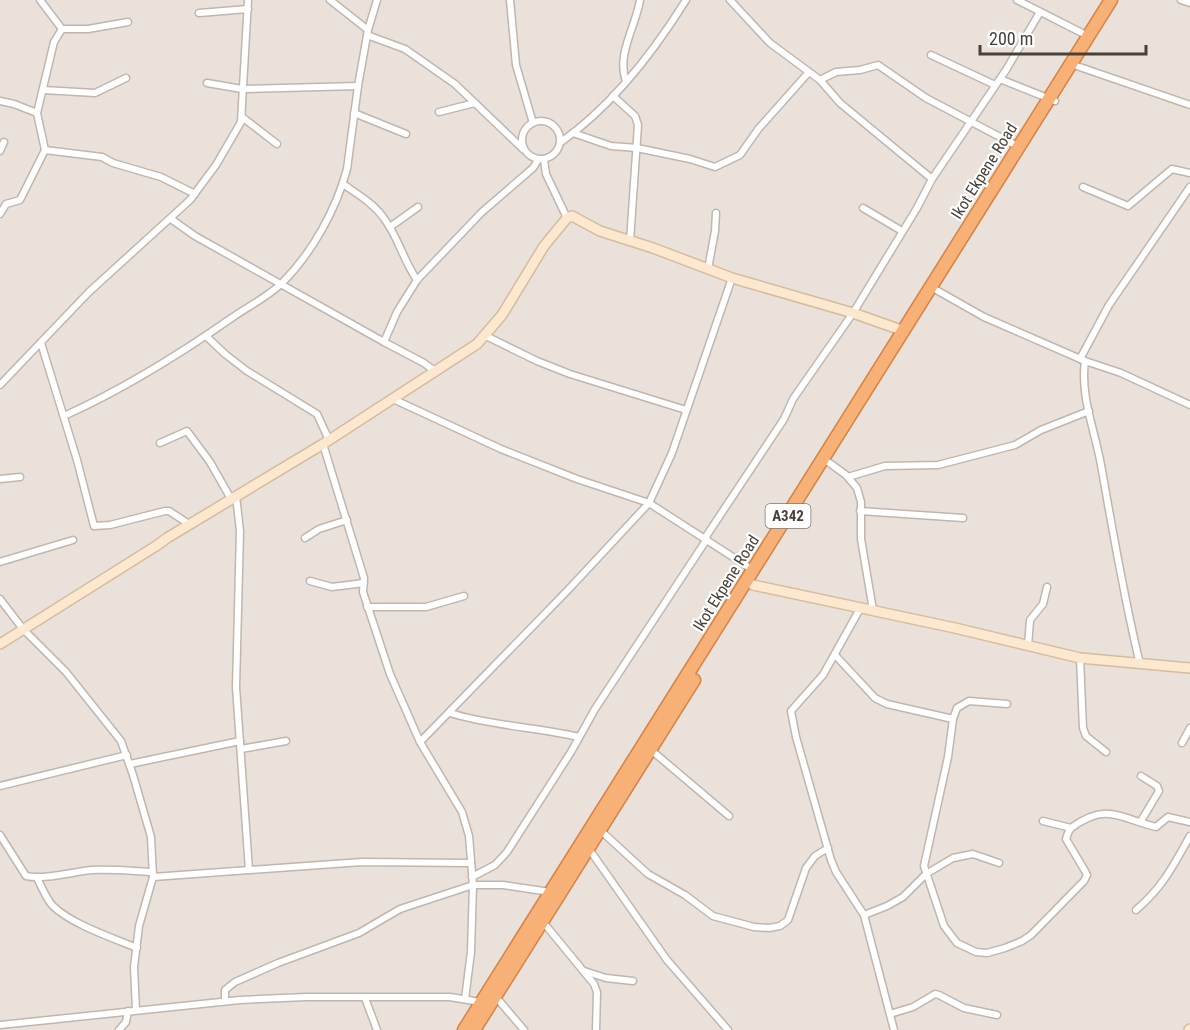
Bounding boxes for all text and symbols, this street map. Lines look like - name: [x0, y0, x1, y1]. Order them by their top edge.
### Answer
- scale bar: [980, 18, 1146, 56]
- text: 200 m: [989, 28, 1033, 49]
- street label: Ikot Ekpene Road: [947, 120, 1021, 222]
- road number: A342: [766, 504, 810, 528]
- street label: Ikot Ekpene Road: [689, 532, 763, 634]

